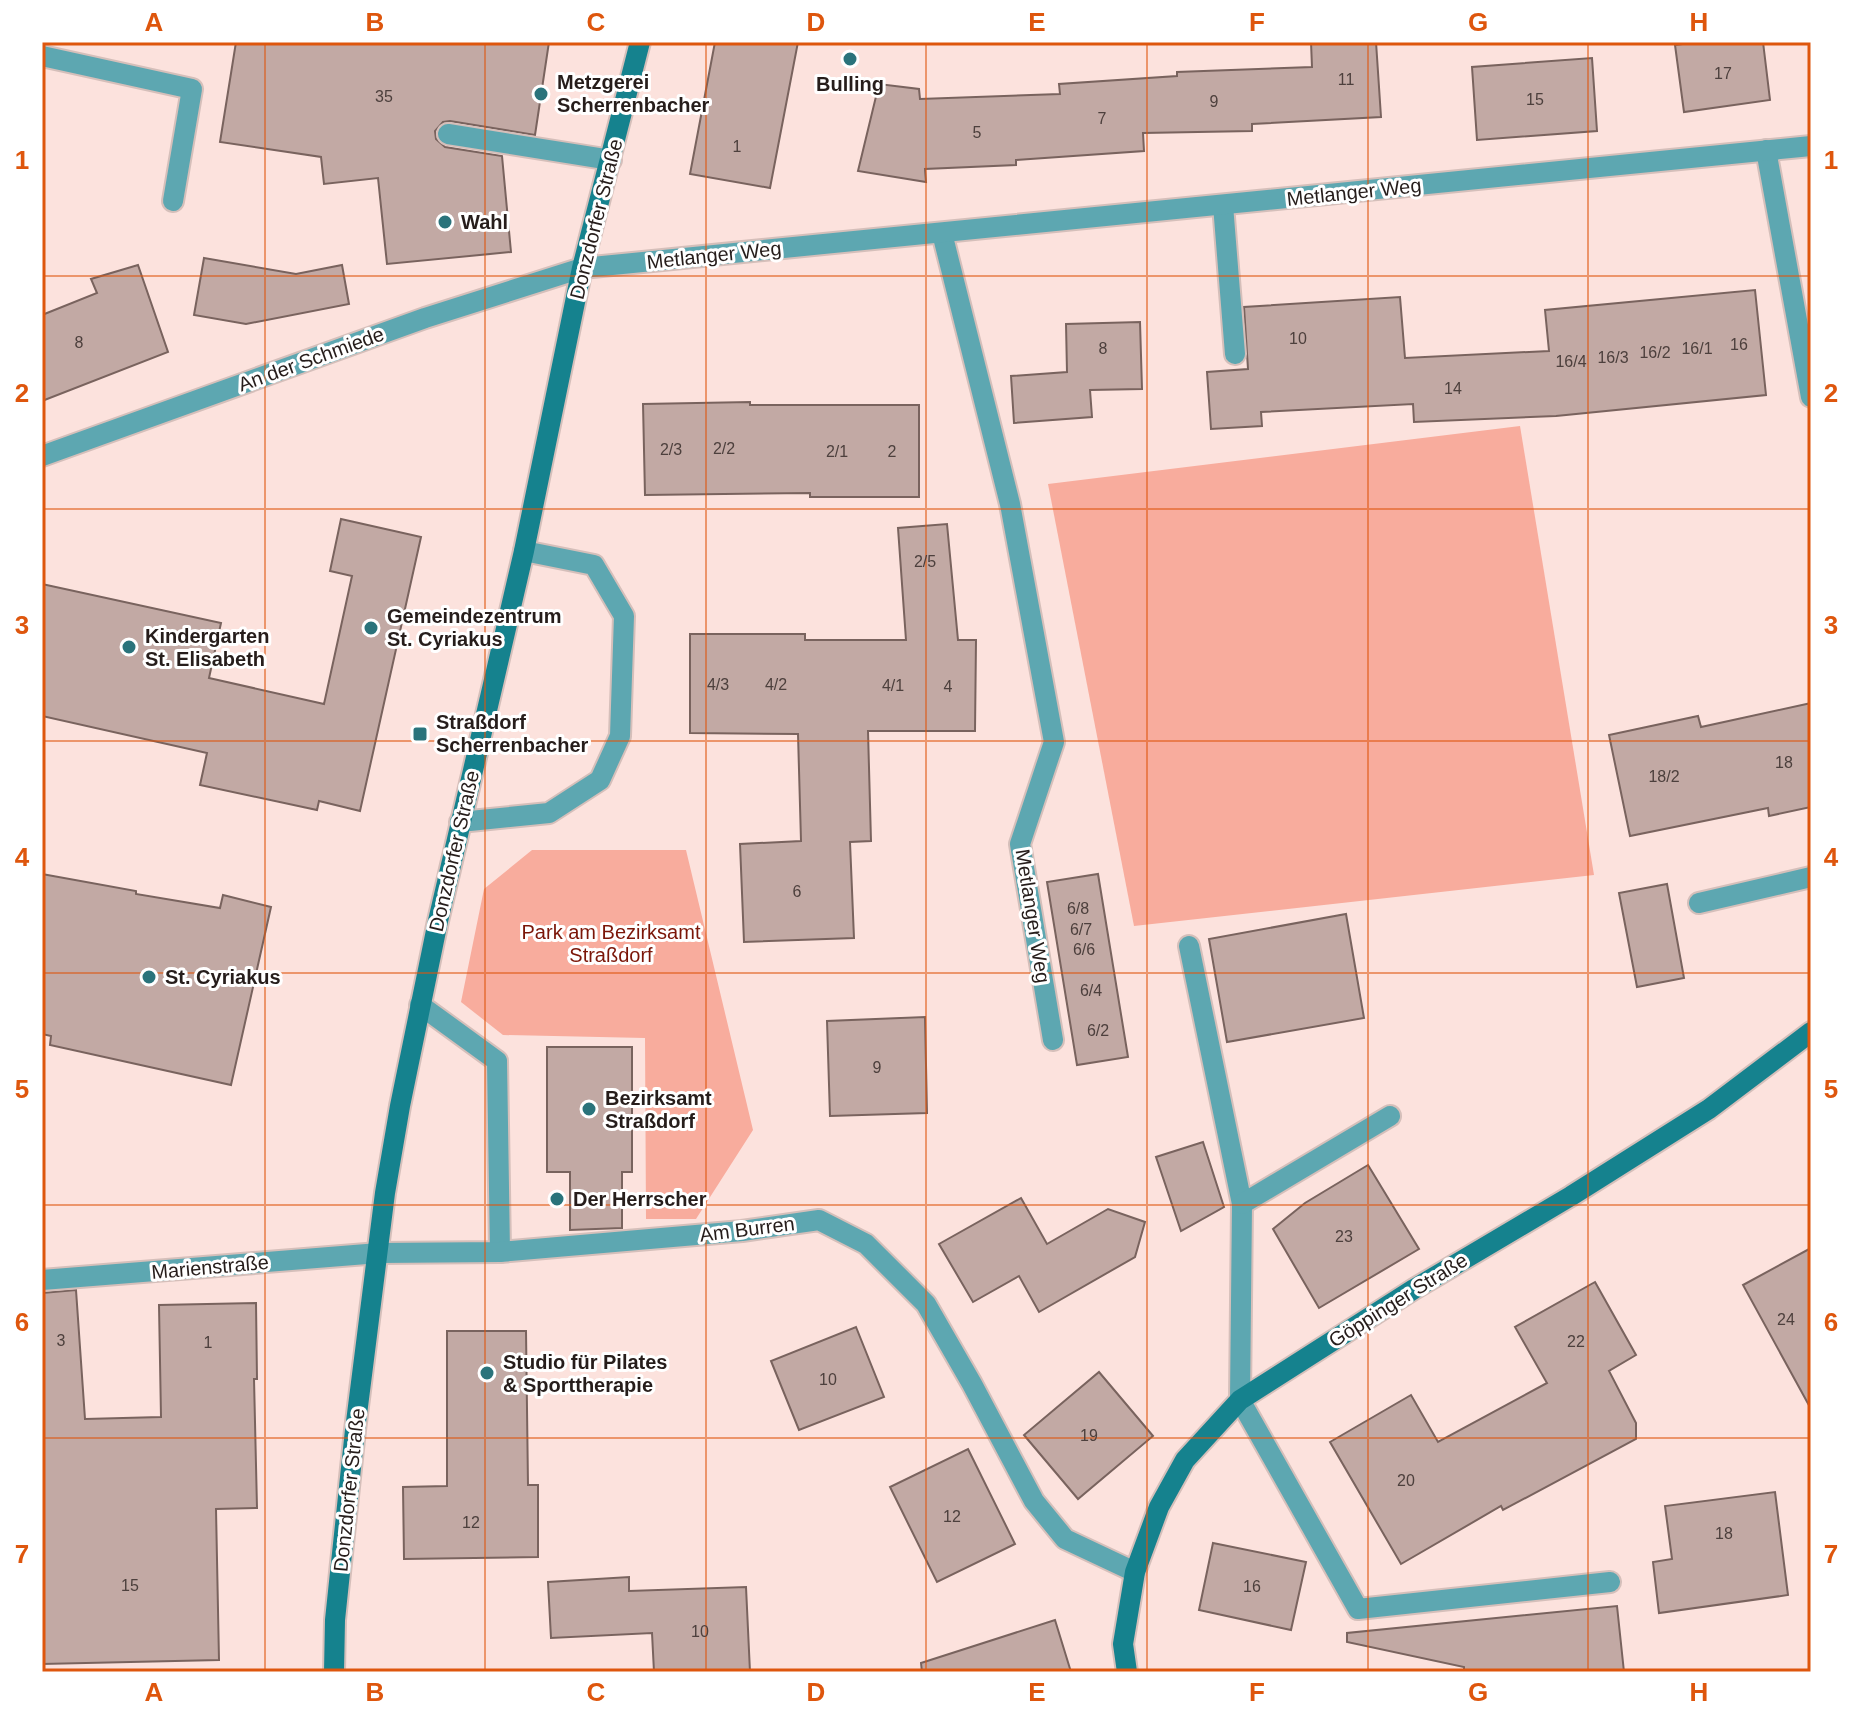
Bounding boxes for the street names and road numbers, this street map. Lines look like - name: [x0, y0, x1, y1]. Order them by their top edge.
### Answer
- street label: Donzdorfer Straße: [565, 137, 627, 301]
- street label: Metlanger Weg: [1286, 174, 1422, 210]
- street label: Metlanger Weg: [646, 237, 782, 273]
- street label: An der Schmiede: [235, 322, 387, 396]
- street label: Donzdorfer Straße: [425, 768, 483, 934]
- street label: Metlanger Weg: [1012, 847, 1054, 985]
- street label: Am Burren: [698, 1212, 796, 1246]
- street label: Göppinger Straße: [1325, 1249, 1471, 1351]
- street label: Marienstraße: [150, 1251, 270, 1283]
- street label: Donzdorfer Straße: [329, 1407, 369, 1573]

